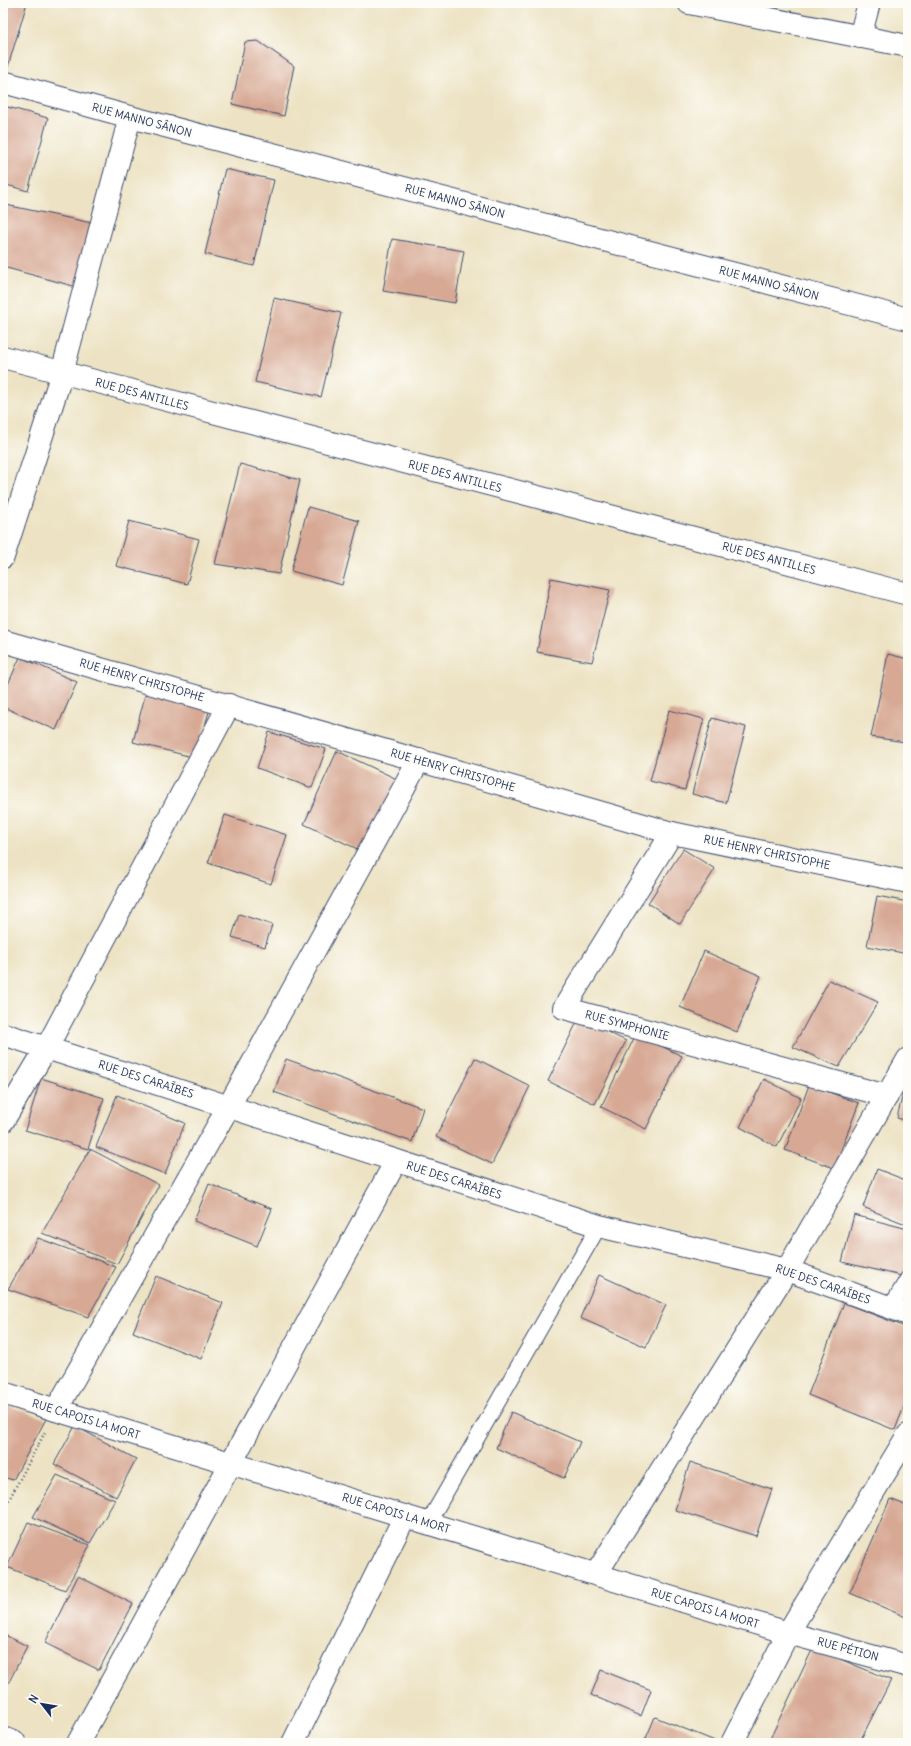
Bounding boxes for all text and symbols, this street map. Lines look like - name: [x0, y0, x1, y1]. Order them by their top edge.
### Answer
- street label: RUE MANNO SÂNON: [91, 99, 194, 140]
- street label: RUE MANNO SÂNON: [404, 180, 507, 221]
- street label: RUE MANNO SÂNON: [718, 262, 821, 303]
- street label: RUE DES ANTILLES: [94, 375, 190, 413]
- street label: RUE DES ANTILLES: [407, 457, 503, 495]
- street label: RUE DES ANTILLES: [721, 539, 817, 577]
- street label: RUE HENRY CHRISTOPHE: [78, 655, 206, 705]
- street label: RUE HENRY CHRISTOPHE: [389, 745, 517, 795]
- street label: RUE HENRY CHRISTOPHE: [702, 832, 832, 872]
- street label: RUE SYMPHONIE: [583, 1007, 671, 1043]
- street label: RUE DES CARAÏBES: [97, 1056, 196, 1101]
- street label: RUE DES CARAÏBES: [405, 1157, 504, 1202]
- street label: RUE DES CARAÏBES: [774, 1260, 873, 1307]
- street label: RUE CAPOIS LA MORT: [30, 1396, 142, 1442]
- street label: RUE CAPOIS LA MORT: [340, 1490, 452, 1536]
- street label: RUE CAPOIS LA MORT: [649, 1585, 761, 1631]
- street label: RUE PÉTION: [816, 1633, 881, 1664]
- north arrow: [22, 1684, 62, 1724]
- text: N: [25, 1692, 41, 1706]

